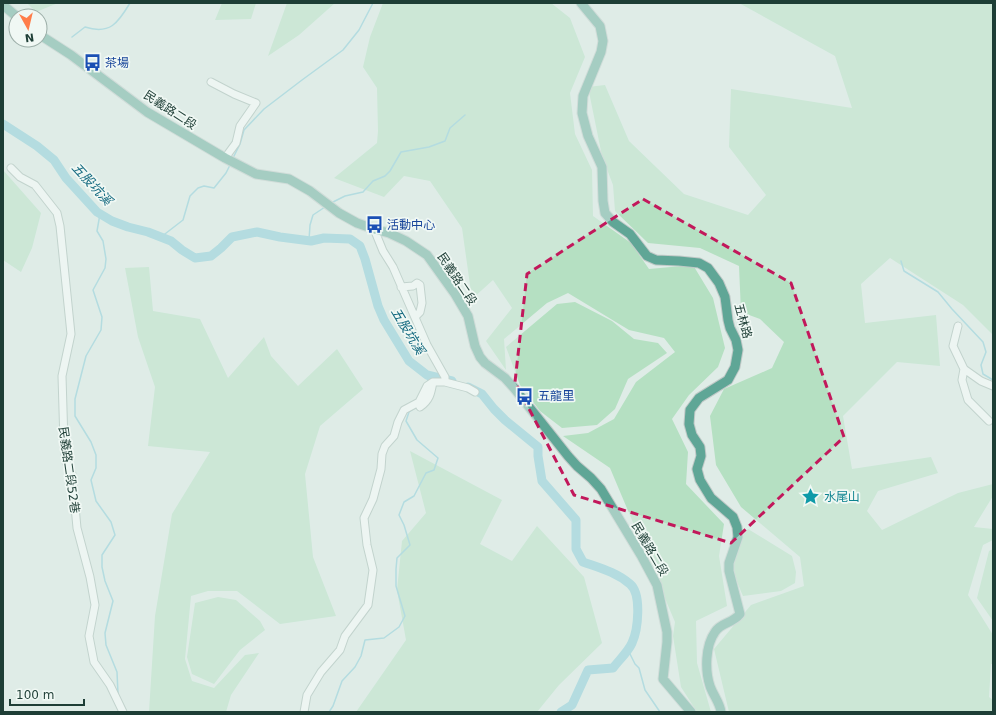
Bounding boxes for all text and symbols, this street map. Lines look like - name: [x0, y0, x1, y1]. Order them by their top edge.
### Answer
- north arrow: [8, 8, 48, 48]
- text: N: [24, 30, 35, 44]
- bus stop icon: 茶場: [82, 53, 102, 73]
- place label: 茶場: [105, 56, 129, 70]
- street label: 民義路二段: [141, 88, 199, 132]
- water label: 五股坑溪: [69, 160, 117, 210]
- bus stop icon: 活動中心: [364, 215, 384, 235]
- place label: 活動中心: [387, 218, 435, 232]
- street label: 民義路二段: [434, 250, 480, 308]
- street label: 五林路: [732, 302, 754, 340]
- water label: 五股坑溪: [388, 305, 429, 359]
- bus stop icon: 五龍里: [515, 386, 535, 406]
- place label: 五龍里: [538, 389, 574, 403]
- street label: 民義路二段52巷: [56, 426, 82, 514]
- place icon: 水尾山: [801, 487, 821, 507]
- place label: 水尾山: [824, 490, 860, 504]
- street label: 民義路二段: [629, 520, 671, 578]
- scale bar: [10, 681, 84, 707]
- text: 100 m: [16, 688, 54, 702]

